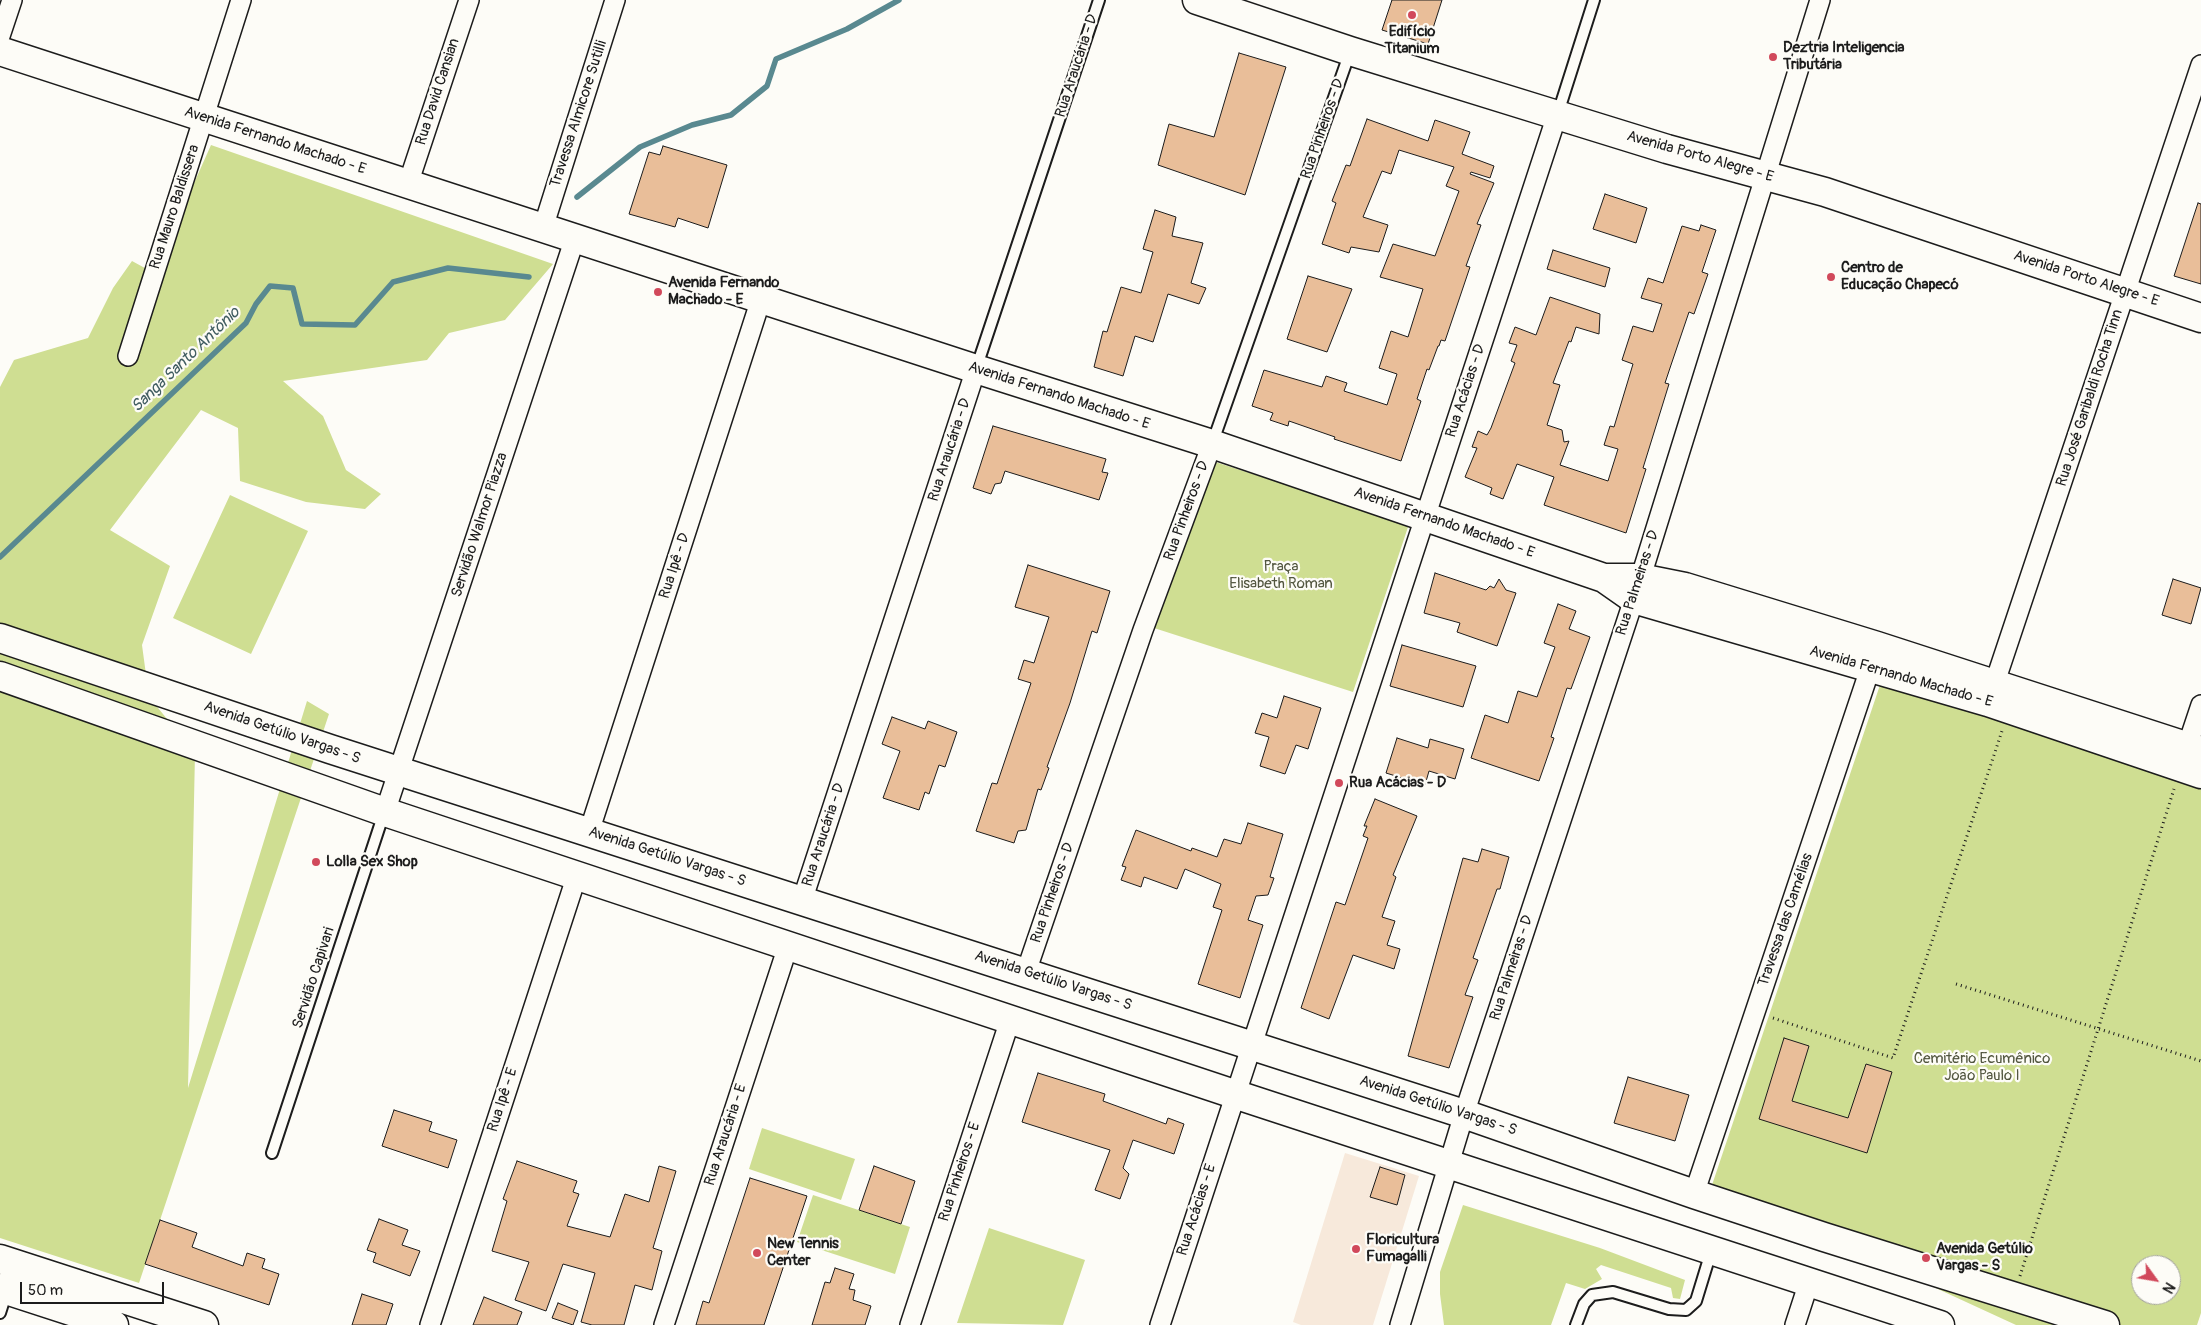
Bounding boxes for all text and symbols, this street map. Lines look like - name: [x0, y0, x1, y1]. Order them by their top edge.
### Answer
- marker: Edifício Titanium: [1406, 9, 1418, 21]
- street label: Rua Araucária - D: [1052, 12, 1102, 120]
- place label: Edifício Titanium: [1384, 23, 1440, 58]
- street label: Rua David Cansian: [412, 36, 464, 148]
- street label: Travessa Almicore Sutilli: [547, 38, 611, 190]
- place label: Deztria Inteligencia Tributária: [1783, 39, 1905, 74]
- marker: Deztria Inteligencia Tributária: [1767, 51, 1779, 63]
- street label: Rua Pinheiros - D: [1297, 76, 1349, 182]
- street label: Avenida Fernando Machado - E: [182, 103, 368, 179]
- street label: Avenida Porto Alegre - E: [1625, 127, 1775, 187]
- street label: Rua Mauro Baldissera: [146, 142, 204, 272]
- street label: Avenida Porto Alegre - E: [2011, 247, 2161, 311]
- place label: Centro de Educação Chapecó: [1841, 259, 1959, 294]
- marker: Centro de Educação Chapecó: [1825, 271, 1837, 283]
- place label: Avenida Fernando Machado - E: [668, 274, 779, 309]
- marker: Avenida Fernando Machado - E: [652, 286, 664, 298]
- water label: Sanga Santo Antônio: [128, 303, 244, 417]
- street label: Rua José Garibaldi Rocha Tinn: [2053, 307, 2127, 489]
- street label: Rua Acácias - D: [1442, 342, 1490, 440]
- street label: Avenida Fernando Machado - E: [966, 358, 1152, 434]
- street label: Rua Araucária - D: [925, 396, 975, 504]
- street label: Servidão Walmor Piazza: [448, 450, 512, 600]
- street label: Rua Pinheiros - D: [1161, 459, 1213, 563]
- street label: Avenida Fernando Machado - E: [1351, 484, 1537, 562]
- street label: Rua Palmeiras - D: [1613, 528, 1663, 638]
- street label: Rua Ipê - D: [656, 531, 694, 601]
- park label: Praça Elisabeth Roman: [1229, 558, 1333, 593]
- street label: Avenida Fernando Machado - E: [1807, 642, 1995, 712]
- street label: Avenida Getúlio Vargas - S: [201, 698, 363, 768]
- place label: Rua Acácias - D: [1349, 774, 1446, 792]
- marker: Rua Acácias - D: [1333, 777, 1345, 789]
- street label: Rua Araucária - D: [799, 781, 849, 889]
- street label: Avenida Getúlio Vargas - S: [586, 823, 748, 891]
- street label: Rua Pinheiros - D: [1027, 840, 1079, 946]
- street label: Travessa das Camélias: [1755, 851, 1817, 989]
- place label: Lolla Sex Shop: [326, 853, 418, 871]
- marker: Lolla Sex Shop: [310, 856, 322, 868]
- street label: Rua Palmeiras - D: [1487, 913, 1537, 1023]
- street label: Servidão Capivari: [289, 925, 339, 1031]
- street label: Avenida Getúlio Vargas - S: [972, 947, 1134, 1015]
- park label: Cemitério Ecumênico João Paulo I: [1914, 1050, 2050, 1085]
- street label: Rua Ipê - E: [484, 1066, 522, 1134]
- street label: Avenida Getúlio Vargas - S: [1357, 1072, 1519, 1140]
- street label: Rua Araucária - E: [701, 1082, 751, 1188]
- street label: Rua Pinheiros - E: [935, 1120, 985, 1224]
- street label: Rua Acácias - E: [1174, 1162, 1220, 1258]
- place label: Floricultura Fumagalli: [1366, 1231, 1439, 1266]
- place label: New Tennis Center: [767, 1235, 839, 1270]
- place label: Avenida Getúlio Vargas - S: [1936, 1240, 2033, 1275]
- marker: Floricultura Fumagalli: [1350, 1243, 1362, 1255]
- marker: New Tennis Center: [751, 1247, 763, 1259]
- marker: Avenida Getúlio Vargas - S: [1920, 1252, 1932, 1264]
- north arrow: [2131, 1255, 2181, 1305]
- scale bar: [22, 1272, 166, 1304]
- text: N: [2159, 1279, 2178, 1296]
- text: 50 m: [28, 1281, 63, 1300]

